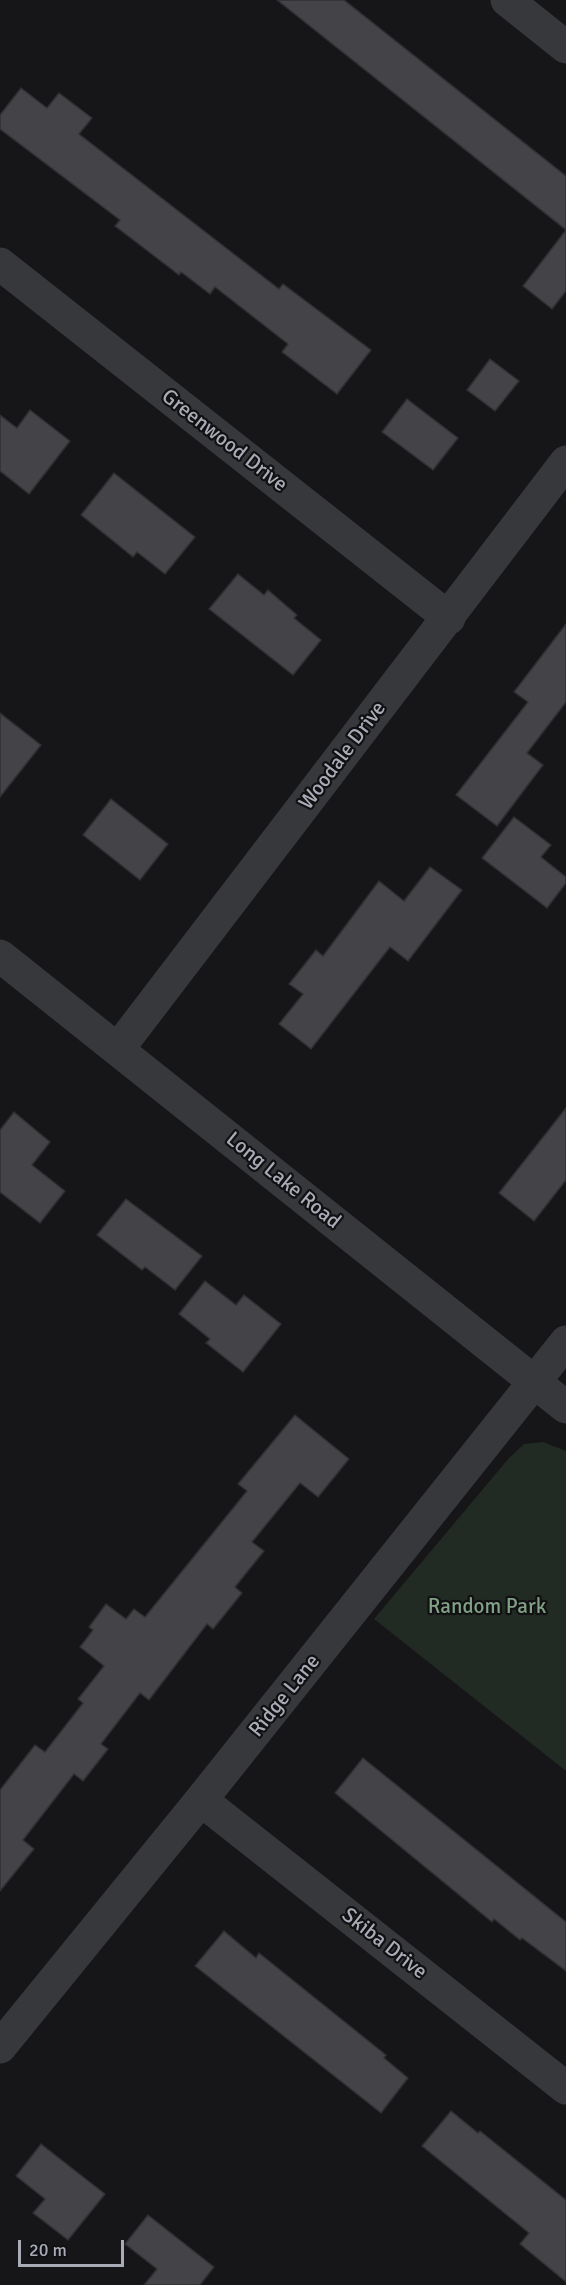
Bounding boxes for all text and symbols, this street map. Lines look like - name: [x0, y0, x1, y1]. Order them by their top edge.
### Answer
- street label: Greenwood Drive: [156, 384, 292, 498]
- street label: Woodale Drive: [294, 697, 392, 815]
- street label: Long Lake Road: [221, 1127, 345, 1235]
- park label: Random Park: [428, 1594, 546, 1620]
- street label: Ridge Lane: [244, 1650, 326, 1742]
- street label: Skiba Drive: [336, 1903, 432, 1985]
- scale bar: [21, 2228, 128, 2266]
- text: 20 m: [29, 2239, 67, 2261]

